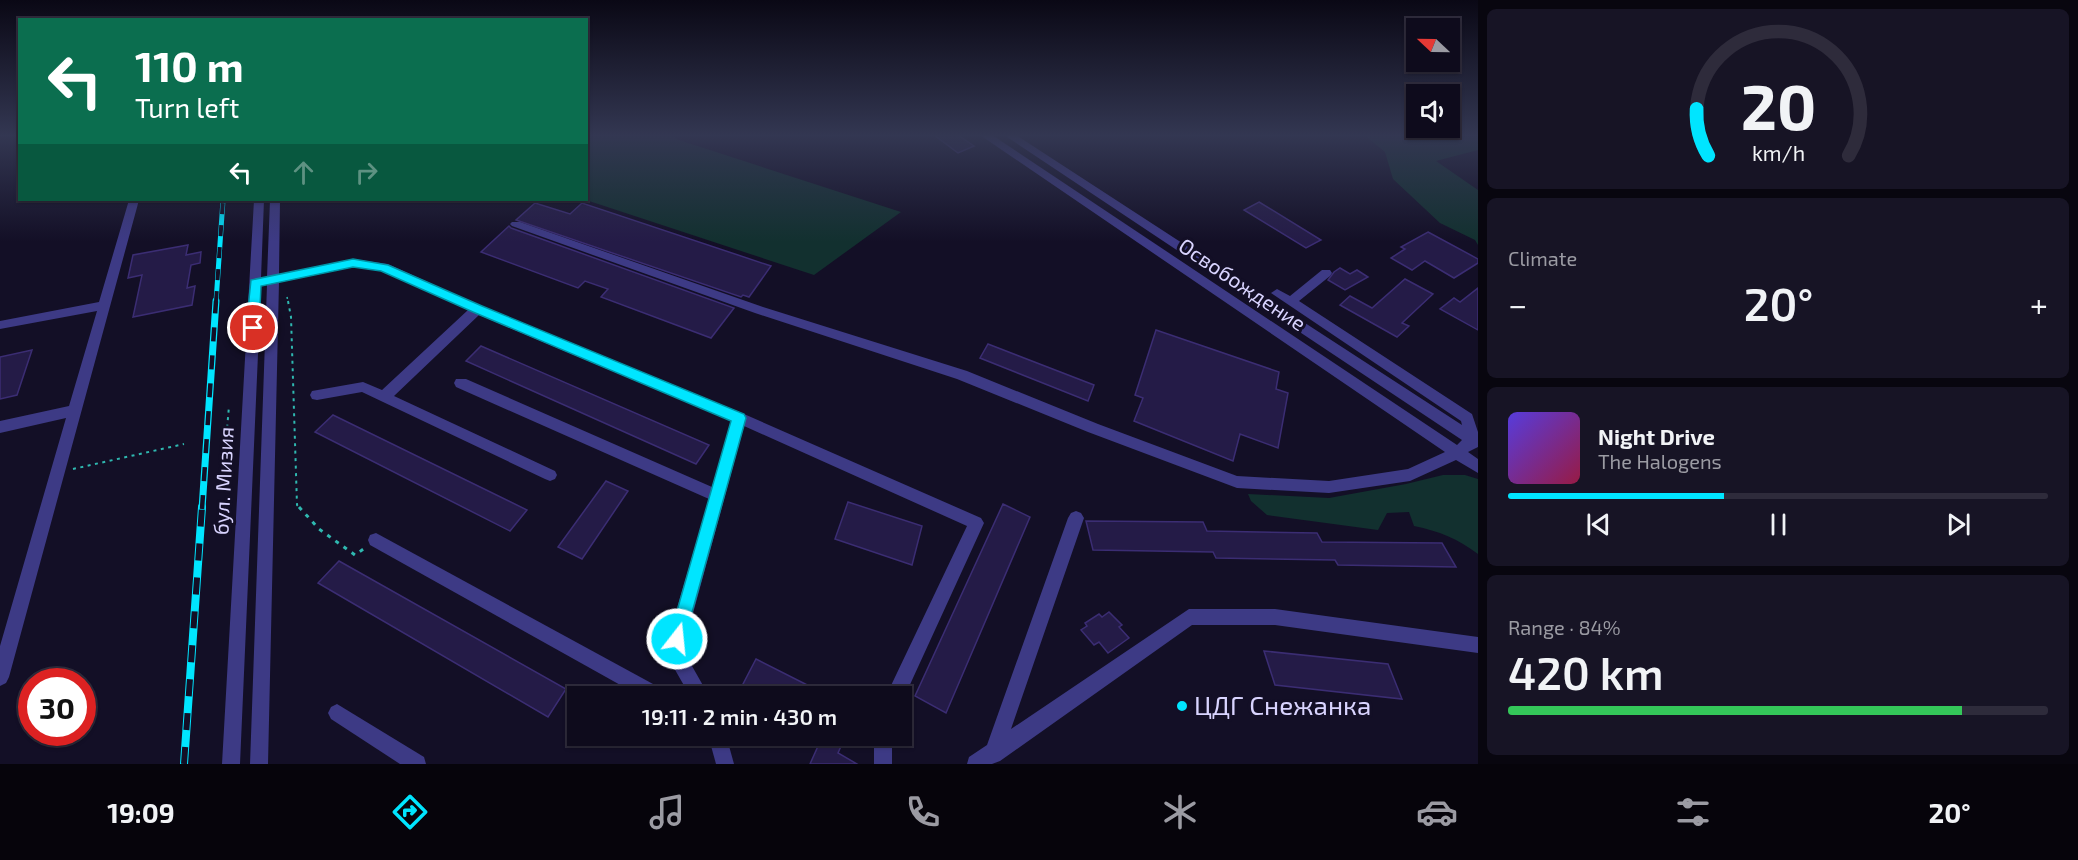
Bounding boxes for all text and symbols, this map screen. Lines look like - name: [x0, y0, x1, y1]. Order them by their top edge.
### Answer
- north arrow: [1406, 18, 1460, 72]
- map controls: [1406, 18, 1460, 138]
- text: 110 m: [135, 40, 244, 90]
- icon: left: [36, 42, 114, 120]
- text: 20: [1740, 68, 1816, 143]
- button: sound: [1406, 84, 1460, 138]
- text: Turn left: [135, 91, 239, 123]
- text: km/h: [1751, 140, 1805, 165]
- icon: left: [224, 156, 257, 189]
- icon: ahead: [287, 156, 320, 189]
- icon: right: [350, 156, 383, 189]
- street label: Освобождение: [1175, 232, 1311, 335]
- text: Climate: [1508, 246, 1577, 270]
- text: 20°: [1744, 276, 1813, 330]
- text: −: [1508, 284, 1527, 324]
- text: +: [2030, 284, 2048, 324]
- pin: [227, 302, 278, 353]
- icon: arrive: [236, 311, 269, 344]
- text: Night Drive: [1598, 423, 1715, 449]
- street label: бул. Мизия: [207, 426, 239, 536]
- text: The Halogens: [1598, 449, 1722, 473]
- icon: previous: [1582, 508, 1615, 541]
- icon: pause: [1762, 508, 1795, 541]
- icon: next: [1942, 508, 1975, 541]
- position arrow: [645, 607, 709, 671]
- text: Range · 84%: [1508, 615, 1621, 639]
- text: 420 km: [1508, 645, 1664, 699]
- speed limit sign: 30: [18, 668, 96, 746]
- place label: ЦДГ Снежанка: [1194, 689, 1371, 720]
- marker: ЦДГ Снежанка: [1175, 699, 1189, 713]
- text: 19:11 · 2 min · 430 m: [642, 703, 837, 729]
- icon: directions: [389, 791, 431, 833]
- icon: music: [646, 791, 688, 833]
- icon: phone: [902, 791, 944, 833]
- icon: climate: [1159, 791, 1201, 833]
- icon: car: [1416, 791, 1458, 833]
- icon: filters: [1672, 791, 1714, 833]
- text: 19:09: [107, 796, 175, 828]
- text: 20°: [1929, 796, 1971, 828]

